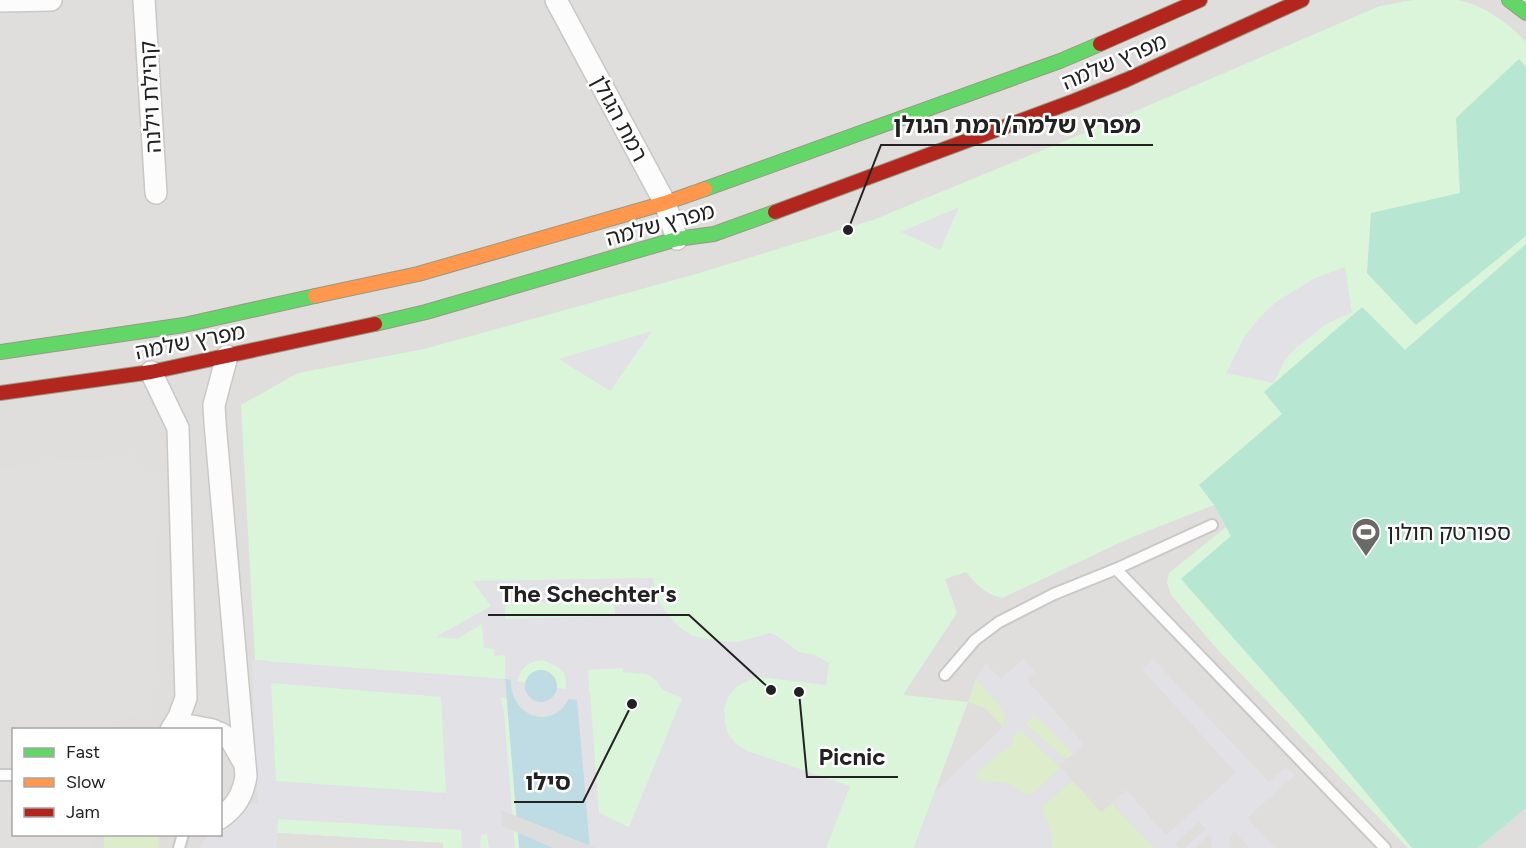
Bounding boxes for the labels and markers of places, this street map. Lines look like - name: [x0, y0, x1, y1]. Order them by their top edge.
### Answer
- callout: מפרץ שלמה/רמת הגולן: [881, 103, 1153, 145]
- sports icon: ספורטק חולון: [1350, 516, 1382, 558]
- place label: ספורטק חולון: [1387, 519, 1511, 546]
- callout: The Schechter's: [488, 573, 689, 615]
- callout: Picnic: [807, 735, 898, 777]
- callout: סילו: [514, 760, 583, 802]

